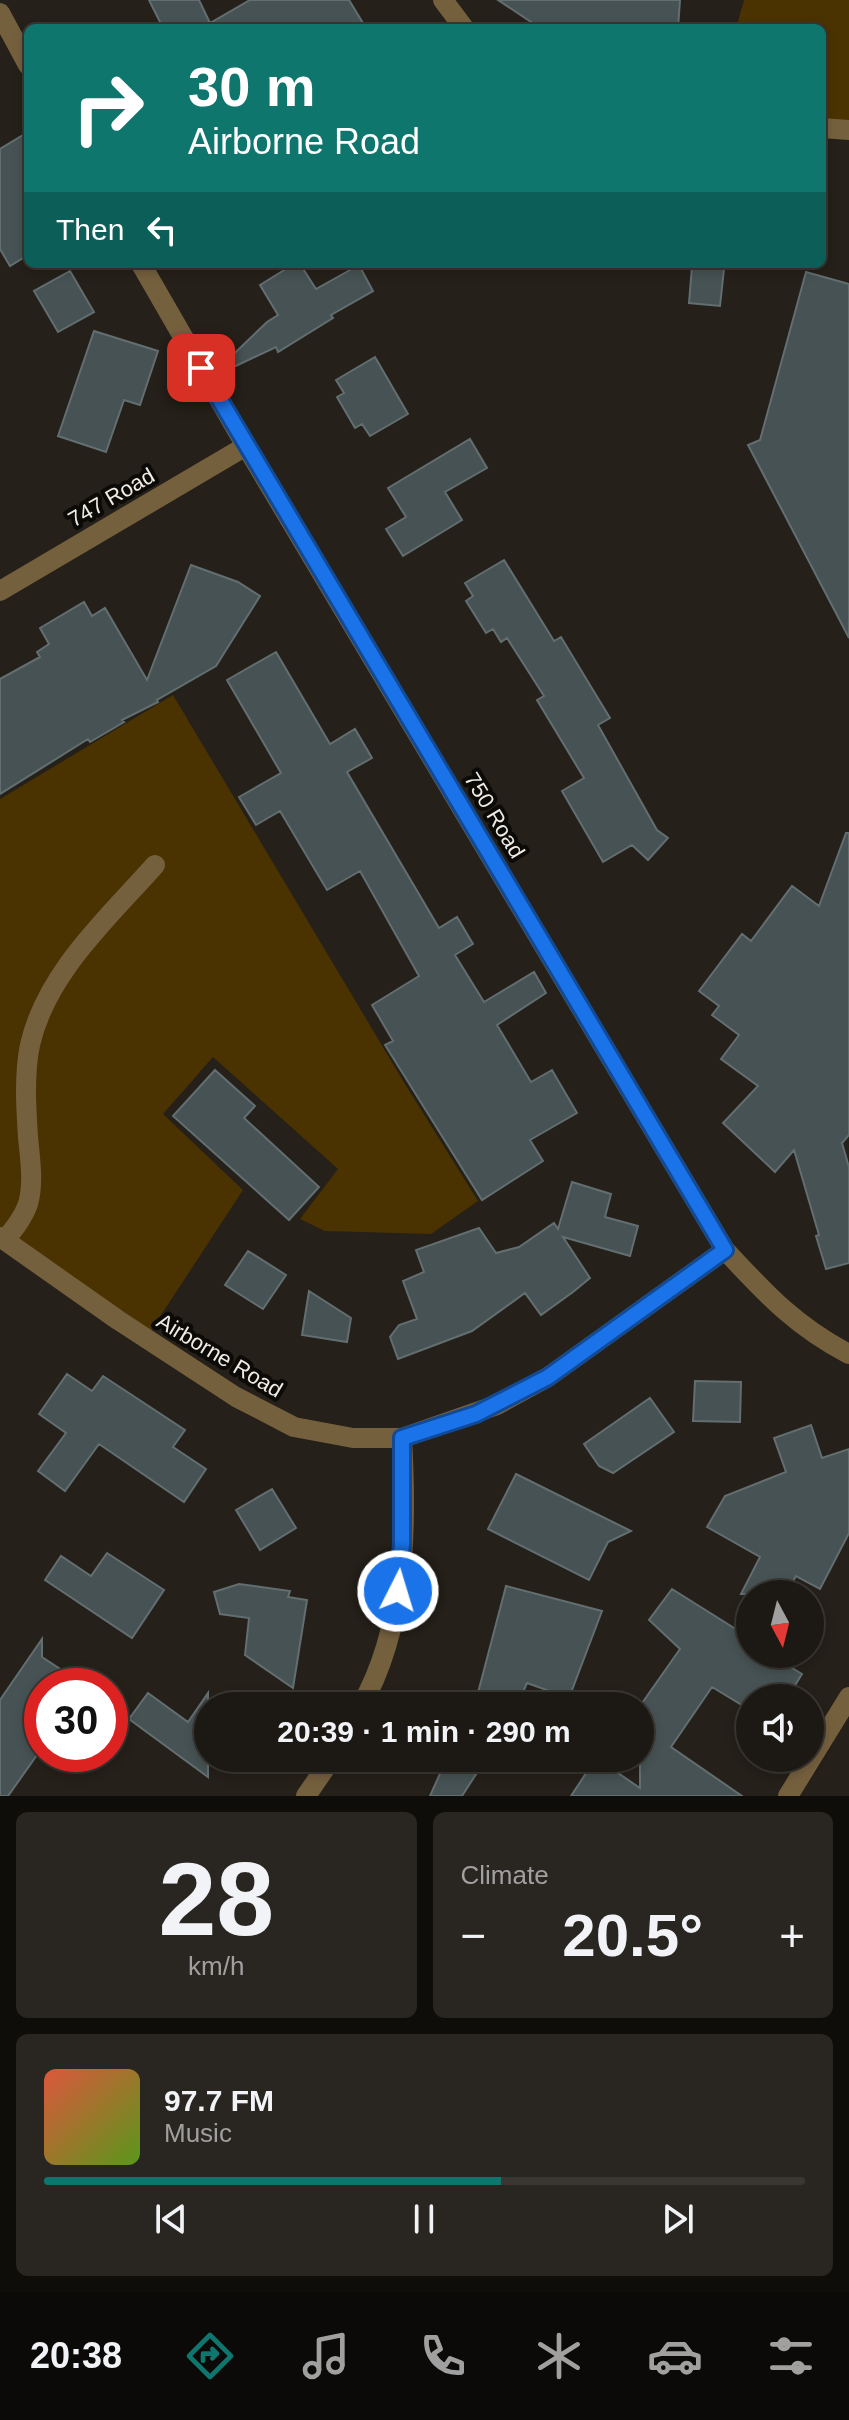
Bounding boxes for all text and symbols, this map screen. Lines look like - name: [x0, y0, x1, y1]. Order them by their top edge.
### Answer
- text: 30 m: [188, 55, 316, 118]
- icon: right: [56, 56, 160, 160]
- text: Airborne Road: [188, 121, 420, 162]
- icon: left: [140, 208, 184, 252]
- text: Then: [56, 213, 124, 246]
- pin: [167, 334, 235, 402]
- icon: arrive: [179, 346, 223, 390]
- street label: 747 Road: [64, 463, 159, 532]
- street label: 750 Road: [459, 768, 530, 863]
- street label: Airborne Road: [152, 1308, 287, 1403]
- position arrow: [356, 1549, 440, 1633]
- north arrow: [736, 1580, 824, 1668]
- map controls: [736, 1580, 824, 1772]
- speed limit sign: 30: [24, 1668, 128, 1772]
- button: sound: [736, 1684, 824, 1772]
- text: 20:39 · 1 min · 290 m: [277, 1715, 571, 1748]
- text: 28: [158, 1841, 274, 1957]
- text: Climate: [461, 1860, 549, 1890]
- text: 20.5°: [562, 1902, 703, 1969]
- text: −: [461, 1911, 486, 1960]
- text: +: [779, 1911, 805, 1960]
- text: km/h: [188, 1951, 244, 1981]
- text: 97.7 FM: [164, 2084, 274, 2117]
- text: Music: [164, 2118, 232, 2148]
- icon: previous: [149, 2197, 193, 2241]
- icon: pause: [402, 2197, 446, 2241]
- icon: next: [656, 2197, 700, 2241]
- icon: directions: [182, 2328, 238, 2384]
- icon: music: [298, 2328, 354, 2384]
- icon: phone: [415, 2328, 471, 2384]
- icon: climate: [531, 2328, 587, 2384]
- icon: car: [647, 2328, 703, 2384]
- icon: filters: [763, 2328, 819, 2384]
- text: 20:38: [30, 2335, 122, 2376]

